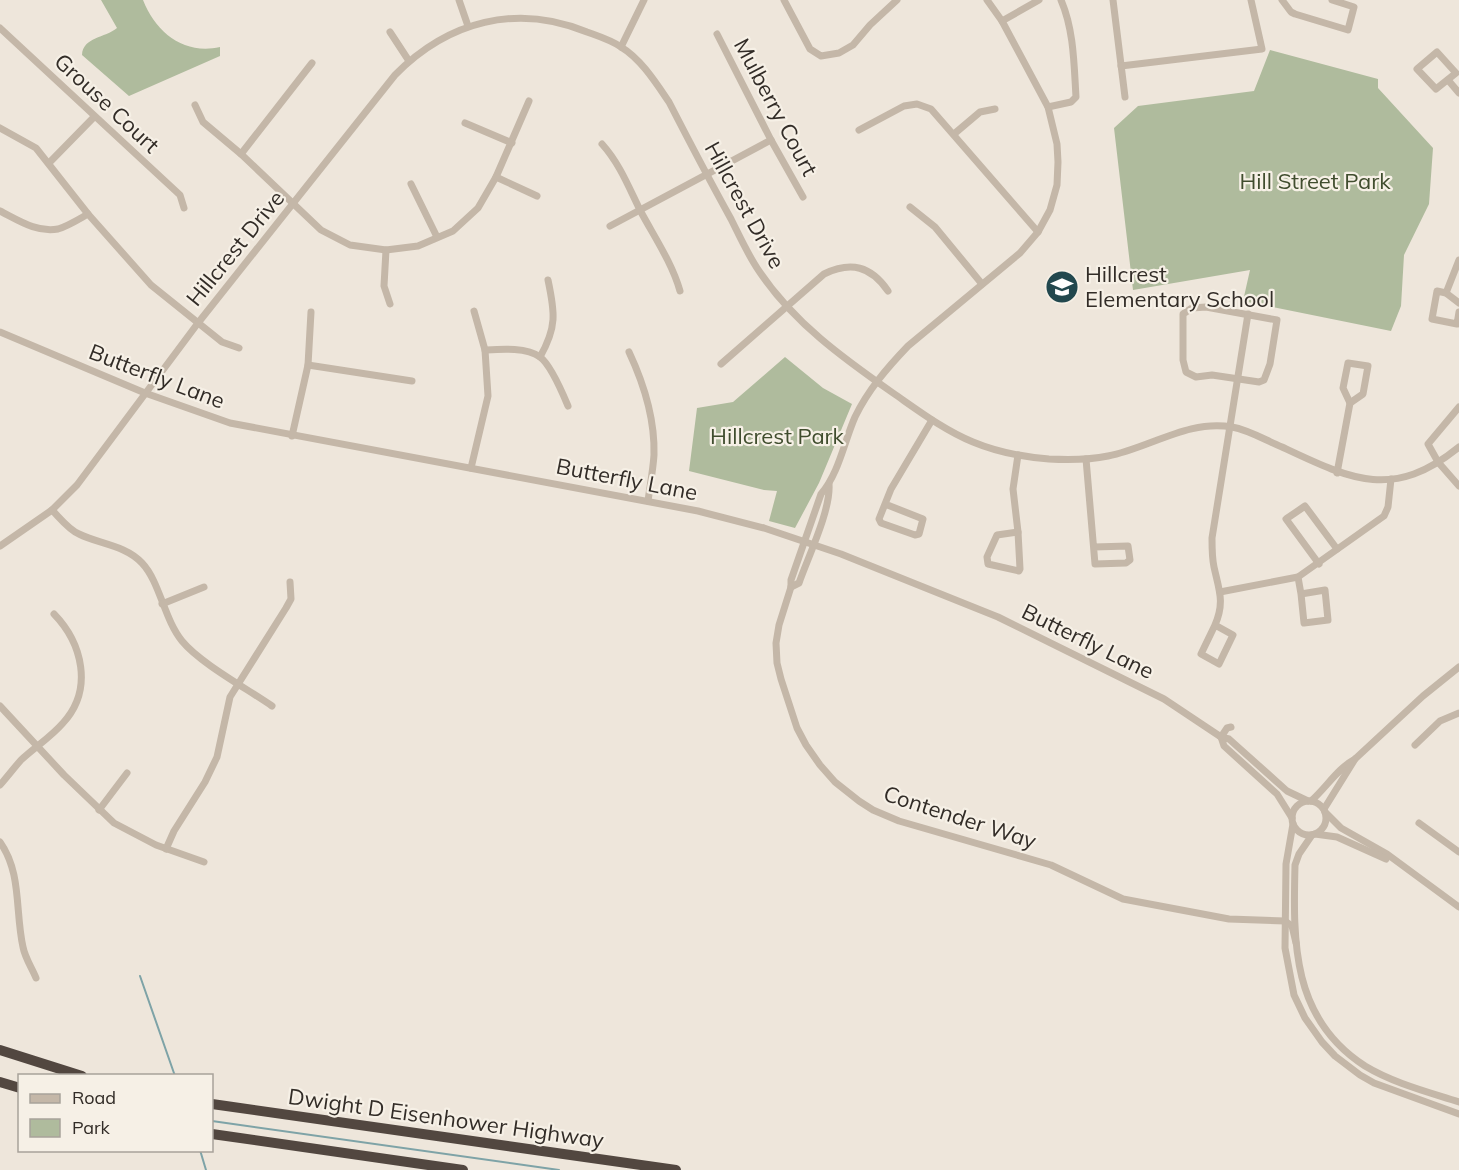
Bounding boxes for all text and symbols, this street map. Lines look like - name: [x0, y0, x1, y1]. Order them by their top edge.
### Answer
- street label: Mulberry Court: [728, 33, 824, 181]
- street label: Grouse Court: [49, 47, 166, 159]
- street label: Hillcrest Drive: [699, 137, 791, 273]
- park label: Hill Street Park: [1239, 167, 1391, 195]
- street label: Hillcrest Drive: [180, 185, 290, 311]
- place label: Hillcrest Elementary School: [1085, 260, 1274, 313]
- school or university icon: Hillcrest Elementary School: [1044, 269, 1080, 305]
- street label: Butterfly Lane: [85, 337, 229, 415]
- park label: Hillcrest Park: [710, 422, 845, 450]
- street label: Butterfly Lane: [554, 452, 700, 506]
- street label: Butterfly Lane: [1017, 597, 1159, 685]
- street label: Contender Way: [880, 779, 1040, 855]
- legend: [18, 1074, 213, 1152]
- street label: Dwight D Eisenhower Highway: [286, 1082, 606, 1154]
- text: Road: [72, 1086, 116, 1109]
- text: Park: [72, 1116, 111, 1139]

